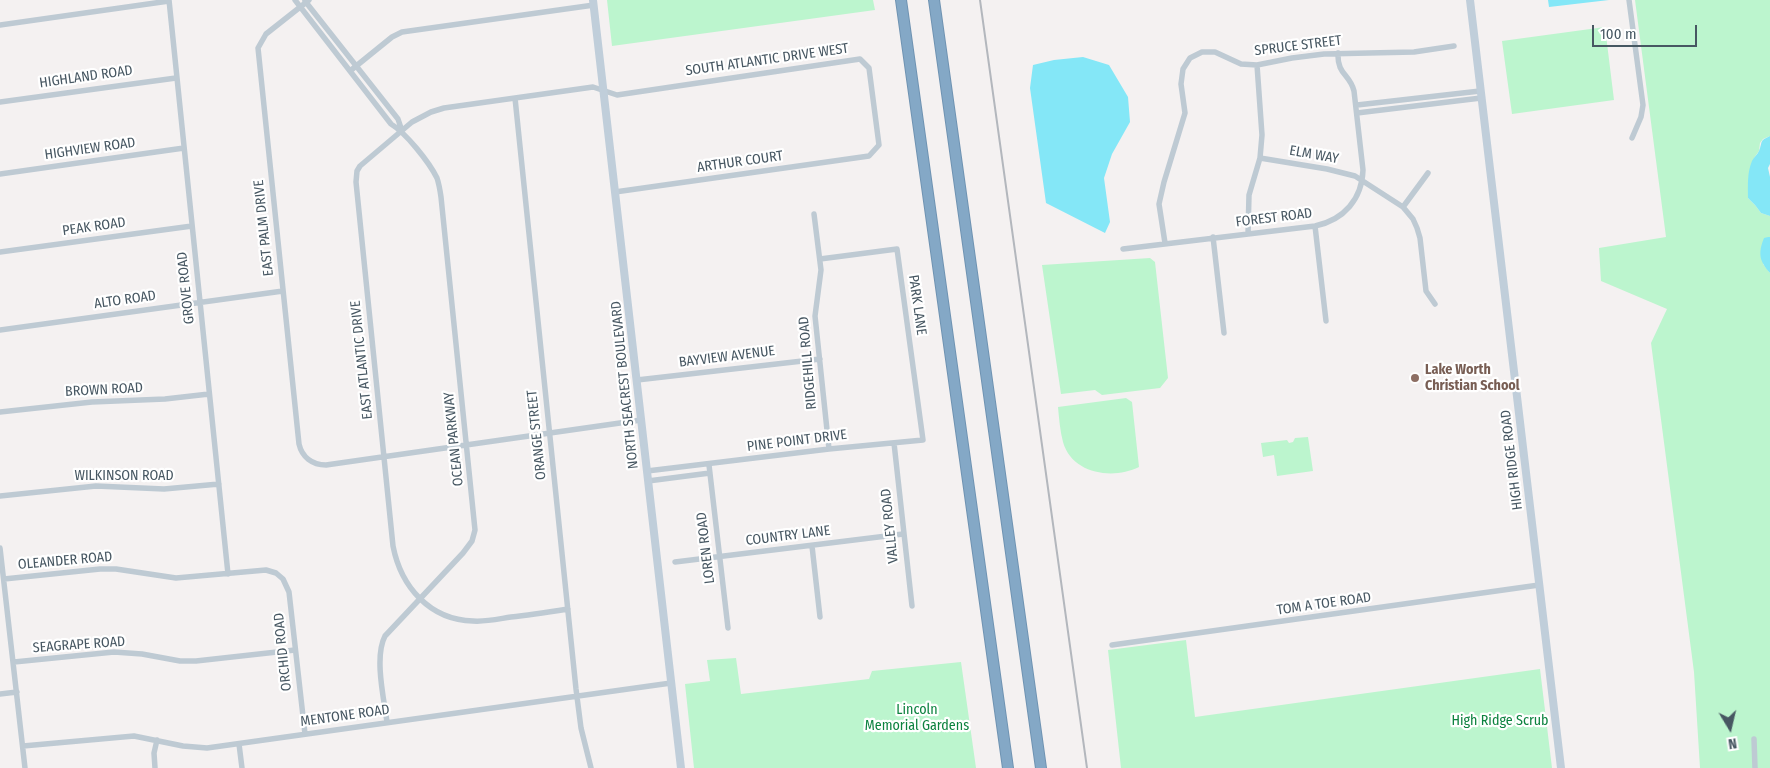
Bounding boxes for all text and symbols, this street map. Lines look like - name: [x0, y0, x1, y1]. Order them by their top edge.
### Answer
- scale bar: [1595, 15, 1700, 47]
- text: 100 m: [1600, 25, 1637, 43]
- street label: SPRUCE STREET: [1254, 32, 1342, 60]
- street label: SOUTH ATLANTIC DRIVE WEST: [684, 40, 850, 80]
- street label: HIGHLAND ROAD: [38, 62, 134, 92]
- street label: HIGHVIEW ROAD: [44, 134, 136, 164]
- street label: ELM WAY: [1288, 142, 1340, 168]
- street label: ARTHUR COURT: [696, 148, 784, 176]
- street label: EAST PALM DRIVE: [251, 179, 277, 277]
- street label: FOREST ROAD: [1235, 205, 1313, 231]
- street label: PEAK ROAD: [61, 214, 127, 240]
- street label: GROVE ROAD: [174, 251, 198, 325]
- street label: PARK LANE: [904, 274, 930, 336]
- street label: ALTO ROAD: [93, 287, 157, 313]
- street label: EAST ATLANTIC DRIVE: [347, 300, 377, 420]
- street label: NORTH SEACREST BOULEVARD: [608, 300, 642, 470]
- street label: RIDGEHILL ROAD: [796, 316, 820, 410]
- street label: BAYVIEW AVENUE: [678, 343, 776, 371]
- place label: Lake Worth Christian School: [1425, 362, 1520, 394]
- marker: Lake Worth Christian School: [1409, 372, 1421, 384]
- street label: BROWN ROAD: [65, 380, 143, 400]
- street label: ORANGE STREET: [524, 389, 550, 481]
- street label: OCEAN PARKWAY: [441, 391, 467, 487]
- street label: HIGH RIDGE ROAD: [1498, 409, 1526, 511]
- street label: PINE POINT DRIVE: [746, 427, 848, 455]
- street label: WILKINSON ROAD: [74, 468, 174, 484]
- street label: VALLEY ROAD: [878, 488, 902, 564]
- street label: LOREN ROAD: [693, 511, 719, 585]
- street label: COUNTRY LANE: [745, 522, 831, 550]
- street label: OLEANDER ROAD: [17, 549, 113, 573]
- street label: TOM A TOE ROAD: [1276, 589, 1372, 619]
- street label: ORCHID ROAD: [271, 612, 295, 692]
- street label: SEAGRAPE ROAD: [32, 633, 126, 657]
- street label: MENTONE ROAD: [299, 701, 391, 731]
- park label: Lincoln Memorial Gardens: [865, 702, 969, 734]
- north arrow: [1705, 703, 1755, 753]
- park label: High Ridge Scrub: [1451, 713, 1549, 729]
- text: N: [1727, 734, 1738, 752]

